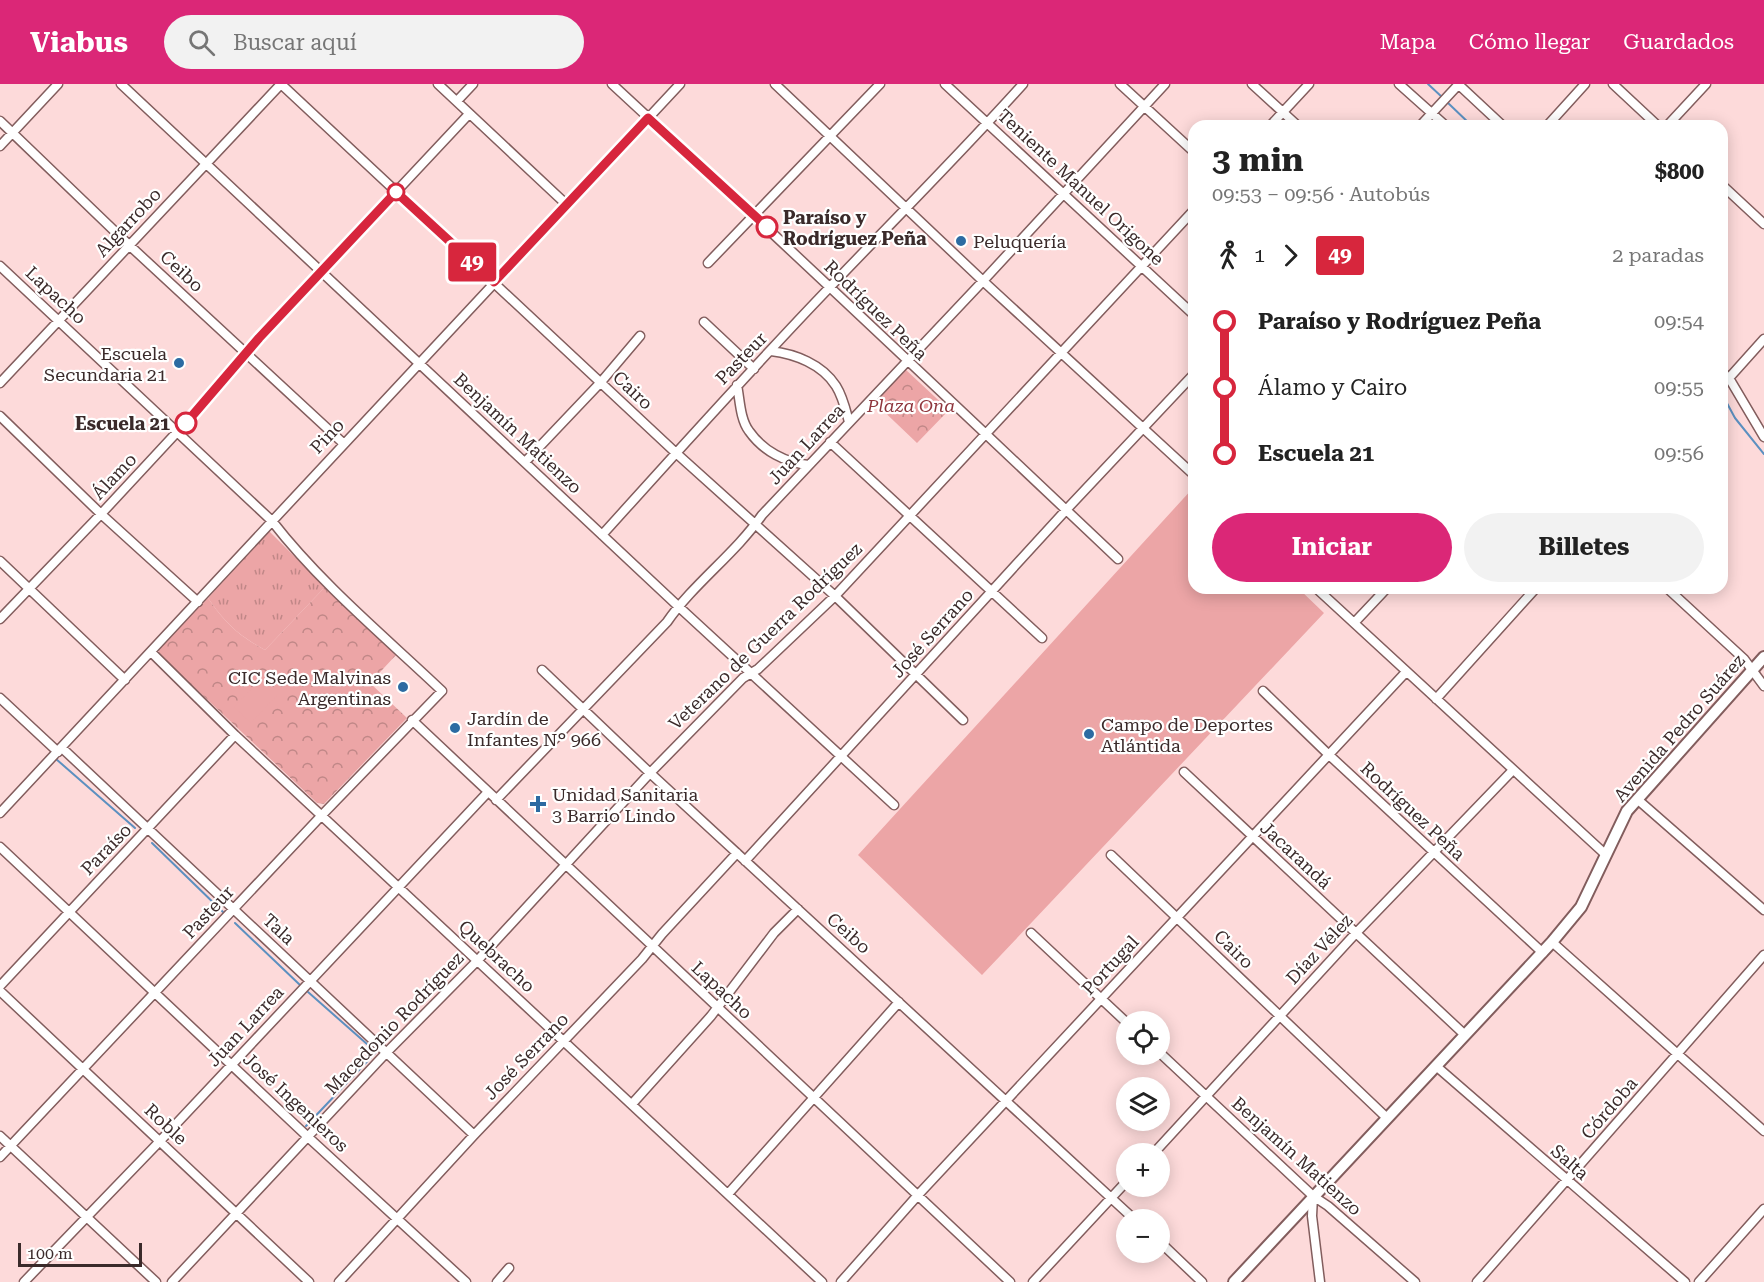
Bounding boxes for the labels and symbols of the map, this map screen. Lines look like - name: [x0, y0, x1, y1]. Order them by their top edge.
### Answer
- street label: Teniente Manuel Origone: [994, 104, 1169, 270]
- street label: Algarrobo: [91, 183, 165, 261]
- unlabelled marker: [387, 183, 405, 201]
- place label: Paraíso y Rodríguez Peña: [783, 207, 927, 249]
- marker: Paraíso y Rodríguez Peña: [756, 216, 778, 238]
- place label: Peluquería: [973, 231, 1066, 252]
- marker: Peluquería: [954, 234, 968, 248]
- line badge: 49: [445, 242, 499, 282]
- street label: Ceibo: [156, 246, 208, 296]
- street label: Rodríguez Peña: [820, 256, 932, 364]
- street label: Lapacho: [21, 262, 91, 328]
- street label: Pasteur: [711, 328, 771, 388]
- place label: Escuela Secundaria 21: [44, 343, 167, 385]
- marker: Escuela Secundaria 21: [172, 356, 186, 370]
- street label: Cairo: [609, 366, 657, 414]
- street label: Benjamín Matienzo: [450, 368, 586, 498]
- park label: Plaza Ona: [866, 395, 955, 416]
- street label: Juan Larrea: [763, 399, 849, 489]
- marker: Escuela 21: [175, 412, 197, 434]
- place label: Escuela 21: [75, 413, 170, 434]
- street label: Pino: [306, 414, 348, 458]
- street label: Álamo: [87, 448, 141, 504]
- street label: Veterano de Guerra Rodríguez: [664, 538, 866, 734]
- street label: José Serrano: [887, 584, 977, 682]
- street label: Avenida Pedro Suárez: [1609, 650, 1749, 806]
- place label: CIC Sede Malvinas Argentinas: [228, 667, 391, 709]
- marker: CIC Sede Malvinas Argentinas: [396, 680, 410, 694]
- place label: Jardín de Infantes N° 966: [467, 708, 601, 750]
- place label: Campo de Deportes Atlántida: [1101, 714, 1273, 756]
- marker: Jardín de Infantes N° 966: [448, 721, 462, 735]
- marker: Campo de Deportes Atlántida: [1082, 727, 1096, 741]
- street label: Rodríguez Peña: [1357, 757, 1470, 865]
- place label: Unidad Sanitaria 3 Barrio Lindo: [552, 784, 699, 826]
- marker: Unidad Sanitaria 3 Barrio Lindo: [529, 795, 547, 813]
- street label: Jacarandá: [1256, 817, 1336, 893]
- street label: Paraíso: [77, 819, 135, 879]
- street label: Pasteur: [178, 881, 238, 943]
- street label: Ceibo: [823, 908, 875, 958]
- street label: Tala: [259, 909, 299, 949]
- street label: Díaz Vélez: [1281, 909, 1357, 988]
- street label: Quebracho: [455, 915, 539, 997]
- street label: Cairo: [1210, 925, 1258, 973]
- street label: Portugal: [1077, 931, 1143, 999]
- street label: Macedonio Rodríguez: [321, 947, 468, 1099]
- street label: Lapacho: [687, 957, 757, 1023]
- street label: Juan Larrea: [202, 981, 288, 1071]
- street label: José Serrano: [479, 1008, 573, 1104]
- street label: José Ingenieros: [239, 1048, 353, 1156]
- street label: Córdoba: [1576, 1073, 1642, 1143]
- street label: Benjamín Matienzo: [1228, 1092, 1366, 1220]
- street label: Roble: [140, 1099, 192, 1149]
- street label: Salta: [1547, 1140, 1593, 1184]
- scale bar: [18, 1240, 142, 1268]

